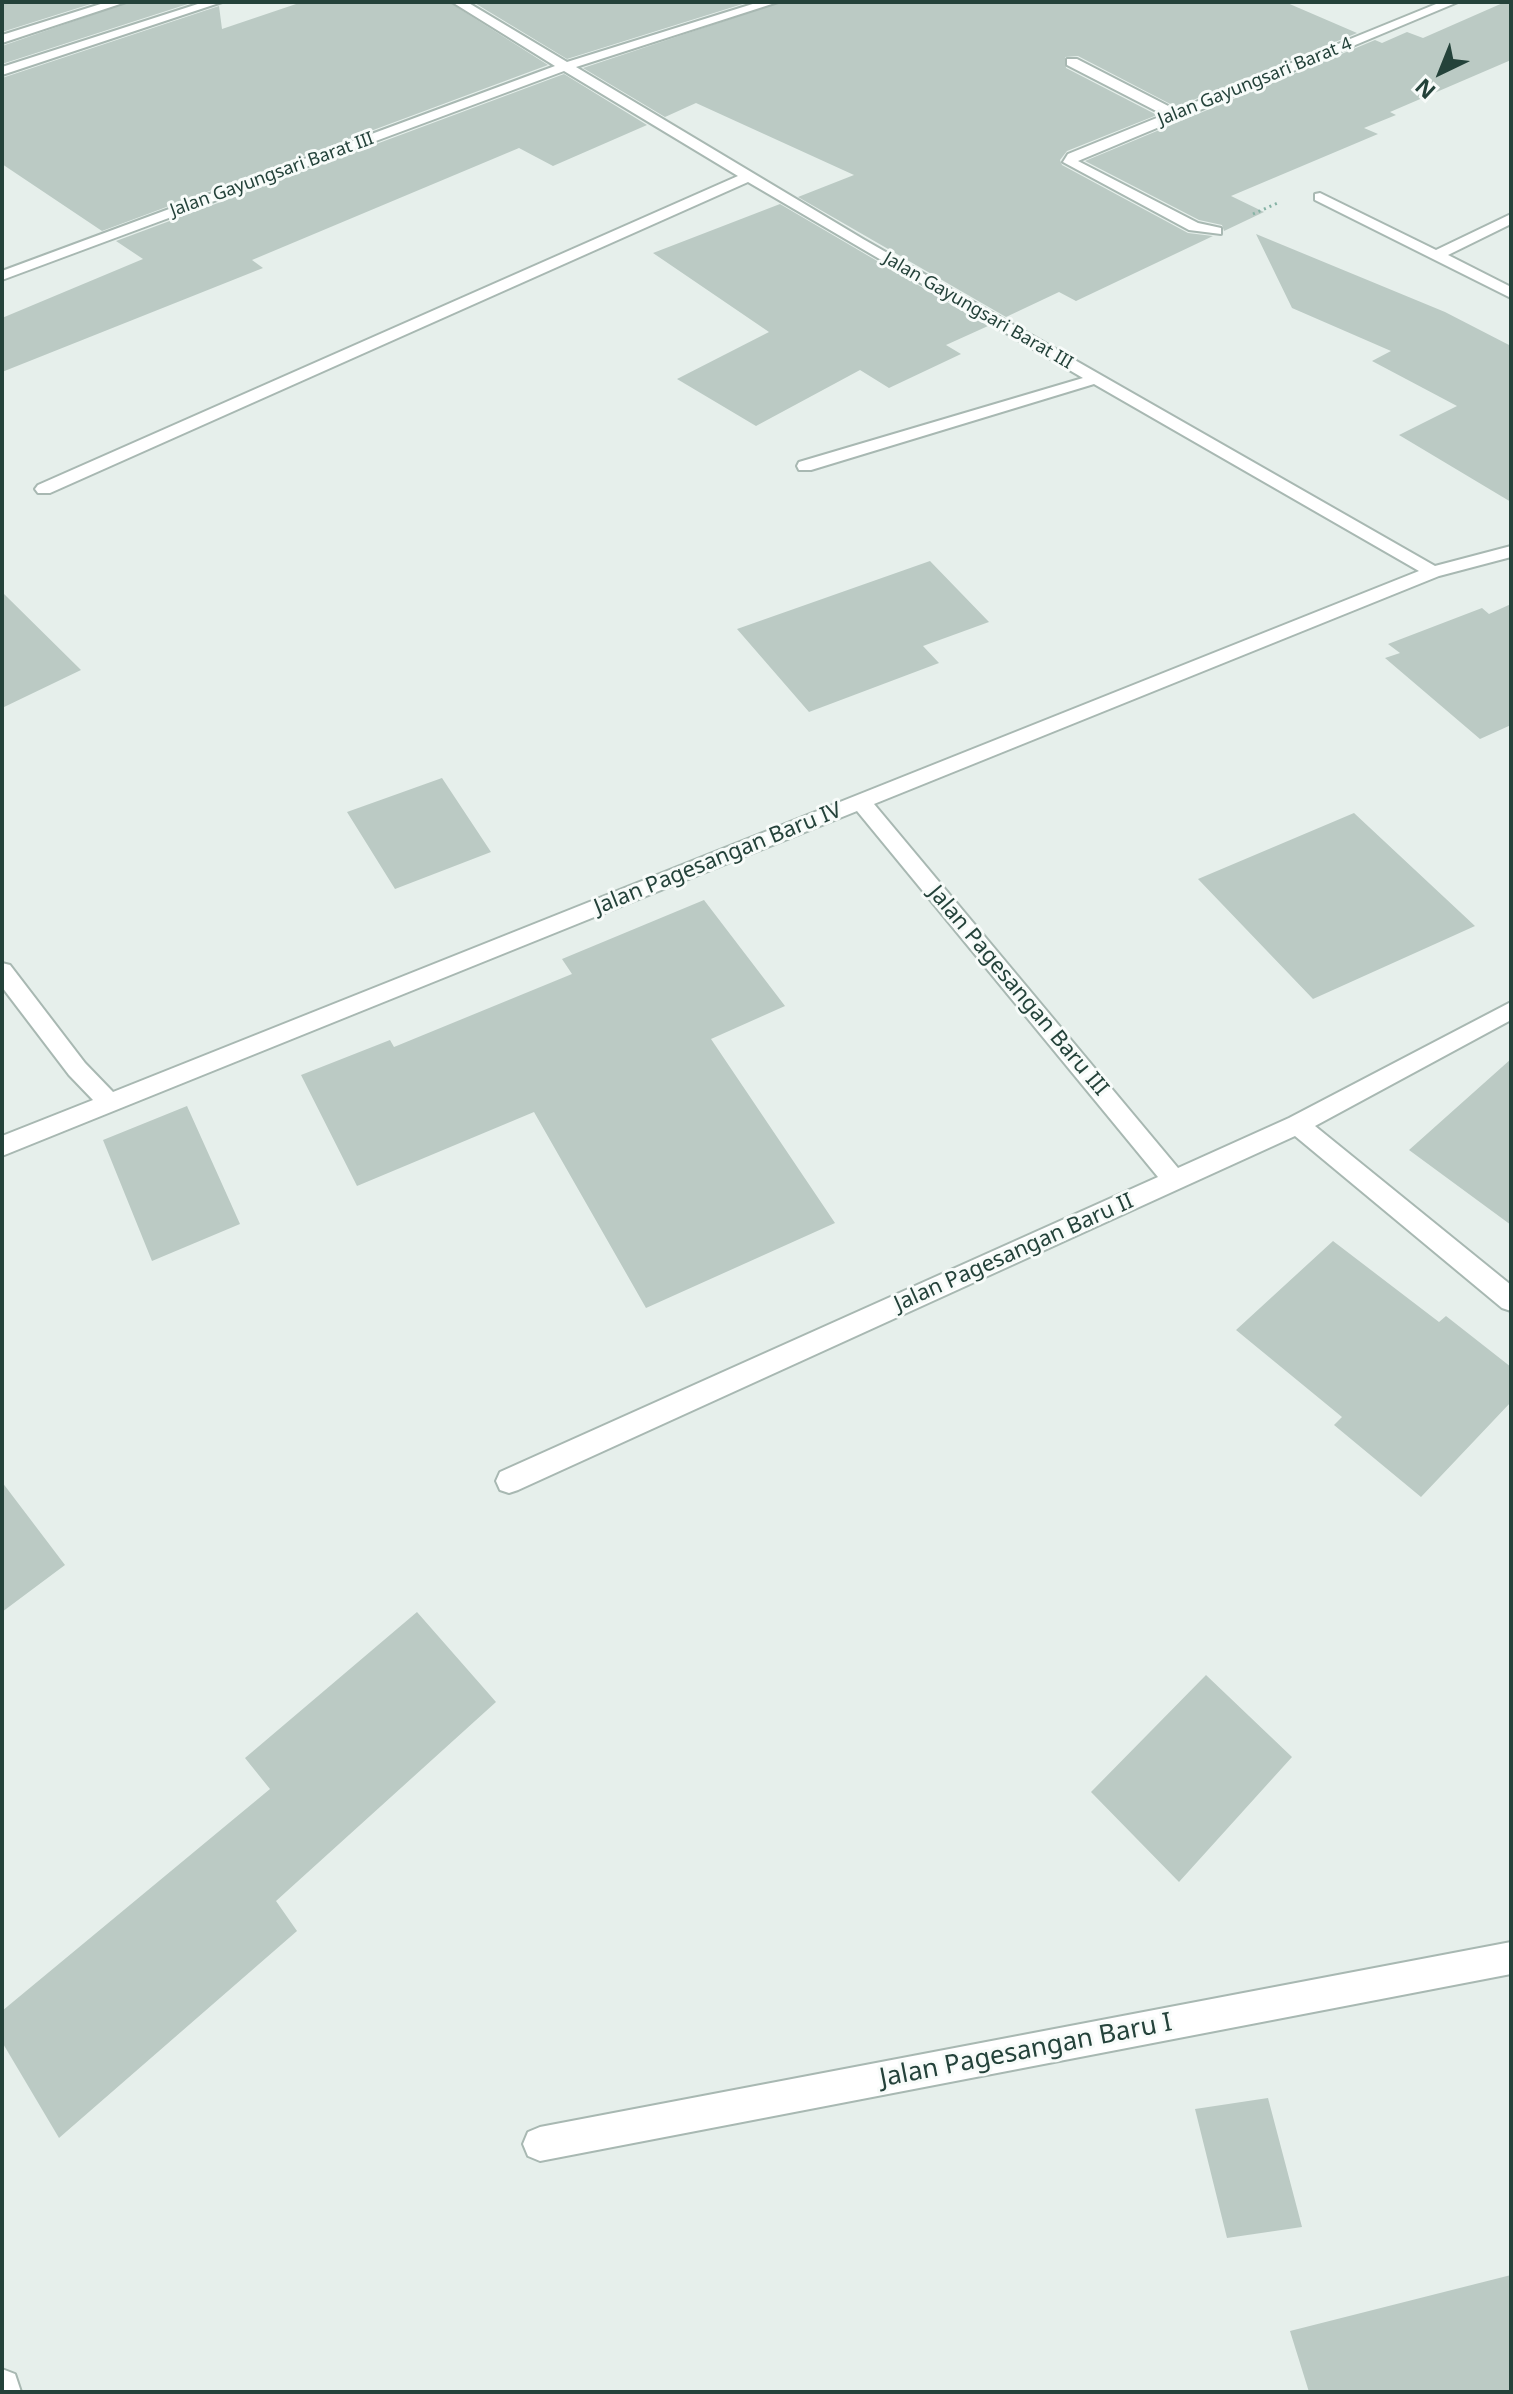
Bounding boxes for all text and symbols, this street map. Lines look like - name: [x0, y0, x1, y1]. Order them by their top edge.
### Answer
- north arrow: [1401, 32, 1481, 112]
- street label: Jalan Gayungsari Barat 4: [1155, 33, 1355, 131]
- text: N: [1408, 72, 1441, 107]
- street label: Jalan Gayungsari Barat III: [167, 128, 377, 222]
- street label: Jalan Gayungsari Barat III: [879, 248, 1077, 374]
- street label: Jalan Pagesangan Baru IV: [590, 797, 846, 921]
- street label: Jalan Pagesangan Baru III: [922, 880, 1114, 1102]
- street label: Jalan Pagesangan Baru II: [890, 1188, 1138, 1318]
- street label: Jalan Pagesangan Baru I: [877, 2007, 1175, 2095]

